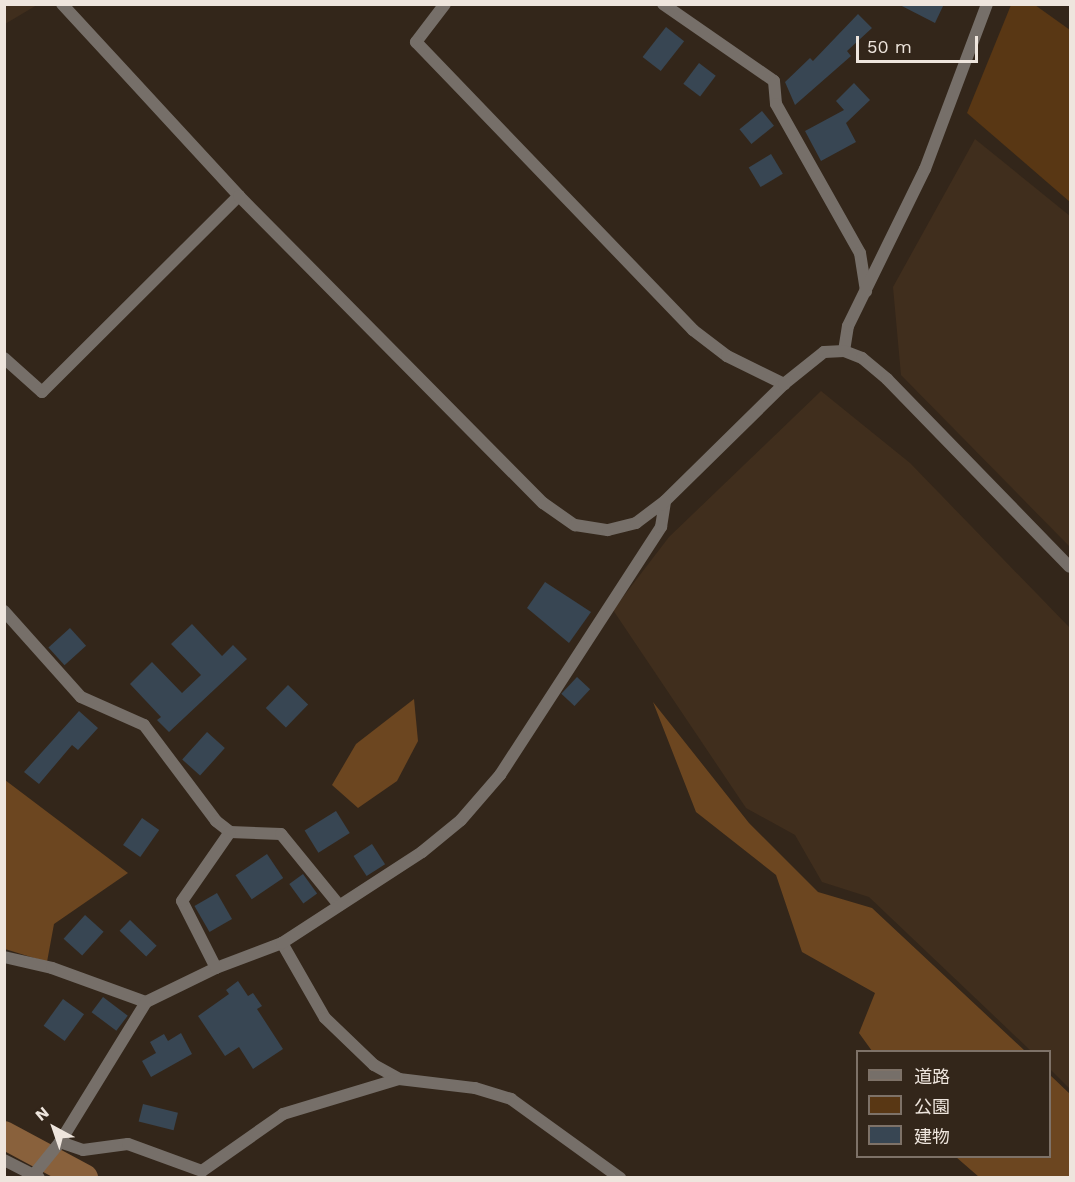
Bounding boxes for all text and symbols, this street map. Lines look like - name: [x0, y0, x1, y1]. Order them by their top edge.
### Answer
- scale bar: [859, 24, 980, 62]
- text: 50 m: [867, 36, 912, 57]
- legend: [856, 1050, 1051, 1158]
- text: 道路: [914, 1066, 950, 1087]
- text: 公園: [914, 1096, 950, 1117]
- north arrow: [24, 1098, 84, 1158]
- text: N: [31, 1103, 53, 1125]
- text: 建物: [914, 1126, 950, 1147]

